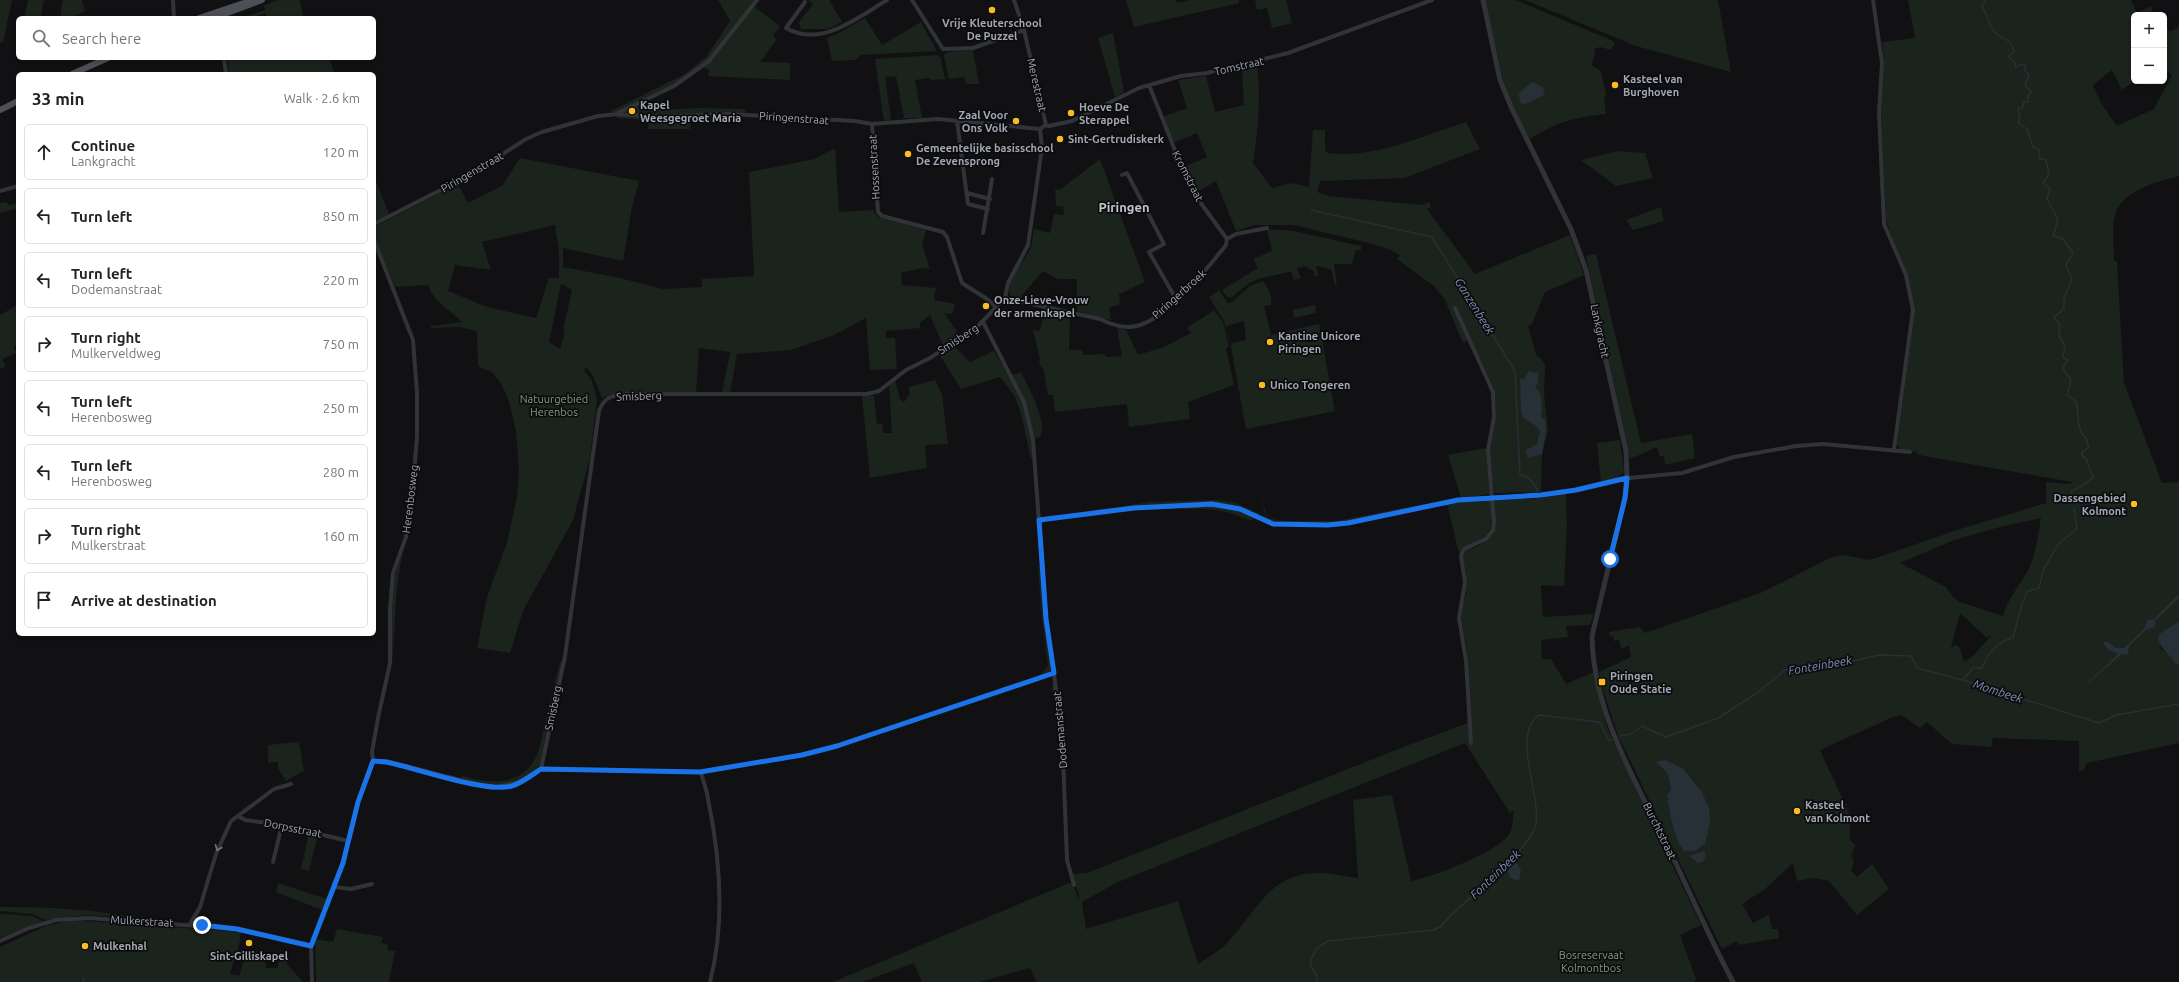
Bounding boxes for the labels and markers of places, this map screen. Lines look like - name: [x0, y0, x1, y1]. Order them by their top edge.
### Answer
- marker: Vrije Kleuterschool De Puzzel: [987, 5, 997, 15]
- place label: Vrije Kleuterschool De Puzzel: [942, 17, 1043, 42]
- place label: Kasteel van Burghoven: [1623, 73, 1683, 98]
- marker: Kasteel van Burghoven: [1610, 80, 1620, 90]
- place label: Kapel Weesgegroet Maria: [640, 99, 741, 124]
- place label: Hoeve De Sterappel: [1079, 101, 1130, 126]
- marker: Kapel Weesgegroet Maria: [627, 106, 637, 116]
- marker: Hoeve De Sterappel: [1066, 108, 1076, 118]
- place label: Zaal Voor Ons Volk: [959, 109, 1009, 134]
- marker: Zaal Voor Ons Volk: [1011, 116, 1021, 126]
- place label: Sint-Gertrudiskerk: [1068, 133, 1165, 145]
- marker: Sint-Gertrudiskerk: [1055, 134, 1065, 144]
- place label: Gemeentelijke basisschool De Zevensprong: [916, 142, 1054, 167]
- marker: Gemeentelijke basisschool De Zevensprong: [903, 149, 913, 159]
- place label: Onze-Lieve-Vrouw der armenkapel: [994, 294, 1089, 319]
- marker: Onze-Lieve-Vrouw der armenkapel: [981, 301, 991, 311]
- place label: Kantine Unicore Piringen: [1278, 330, 1361, 355]
- marker: Kantine Unicore Piringen: [1265, 337, 1275, 347]
- place label: Unico Tongeren: [1270, 379, 1351, 391]
- marker: Unico Tongeren: [1257, 380, 1267, 390]
- place label: Dassengebied Kolmont: [2053, 492, 2126, 517]
- marker: Dassengebied Kolmont: [2129, 499, 2139, 509]
- place label: Piringen Oude Statie: [1610, 670, 1672, 695]
- marker: Piringen Oude Statie: [1597, 677, 1607, 687]
- place label: Kasteel van Kolmont: [1805, 799, 1870, 824]
- marker: Kasteel van Kolmont: [1792, 806, 1802, 816]
- marker: Sint-Gilliskapel: [244, 938, 254, 948]
- place label: Mulkenhal: [93, 940, 148, 952]
- marker: Mulkenhal: [80, 941, 90, 951]
- place label: Sint-Gilliskapel: [210, 950, 289, 962]

